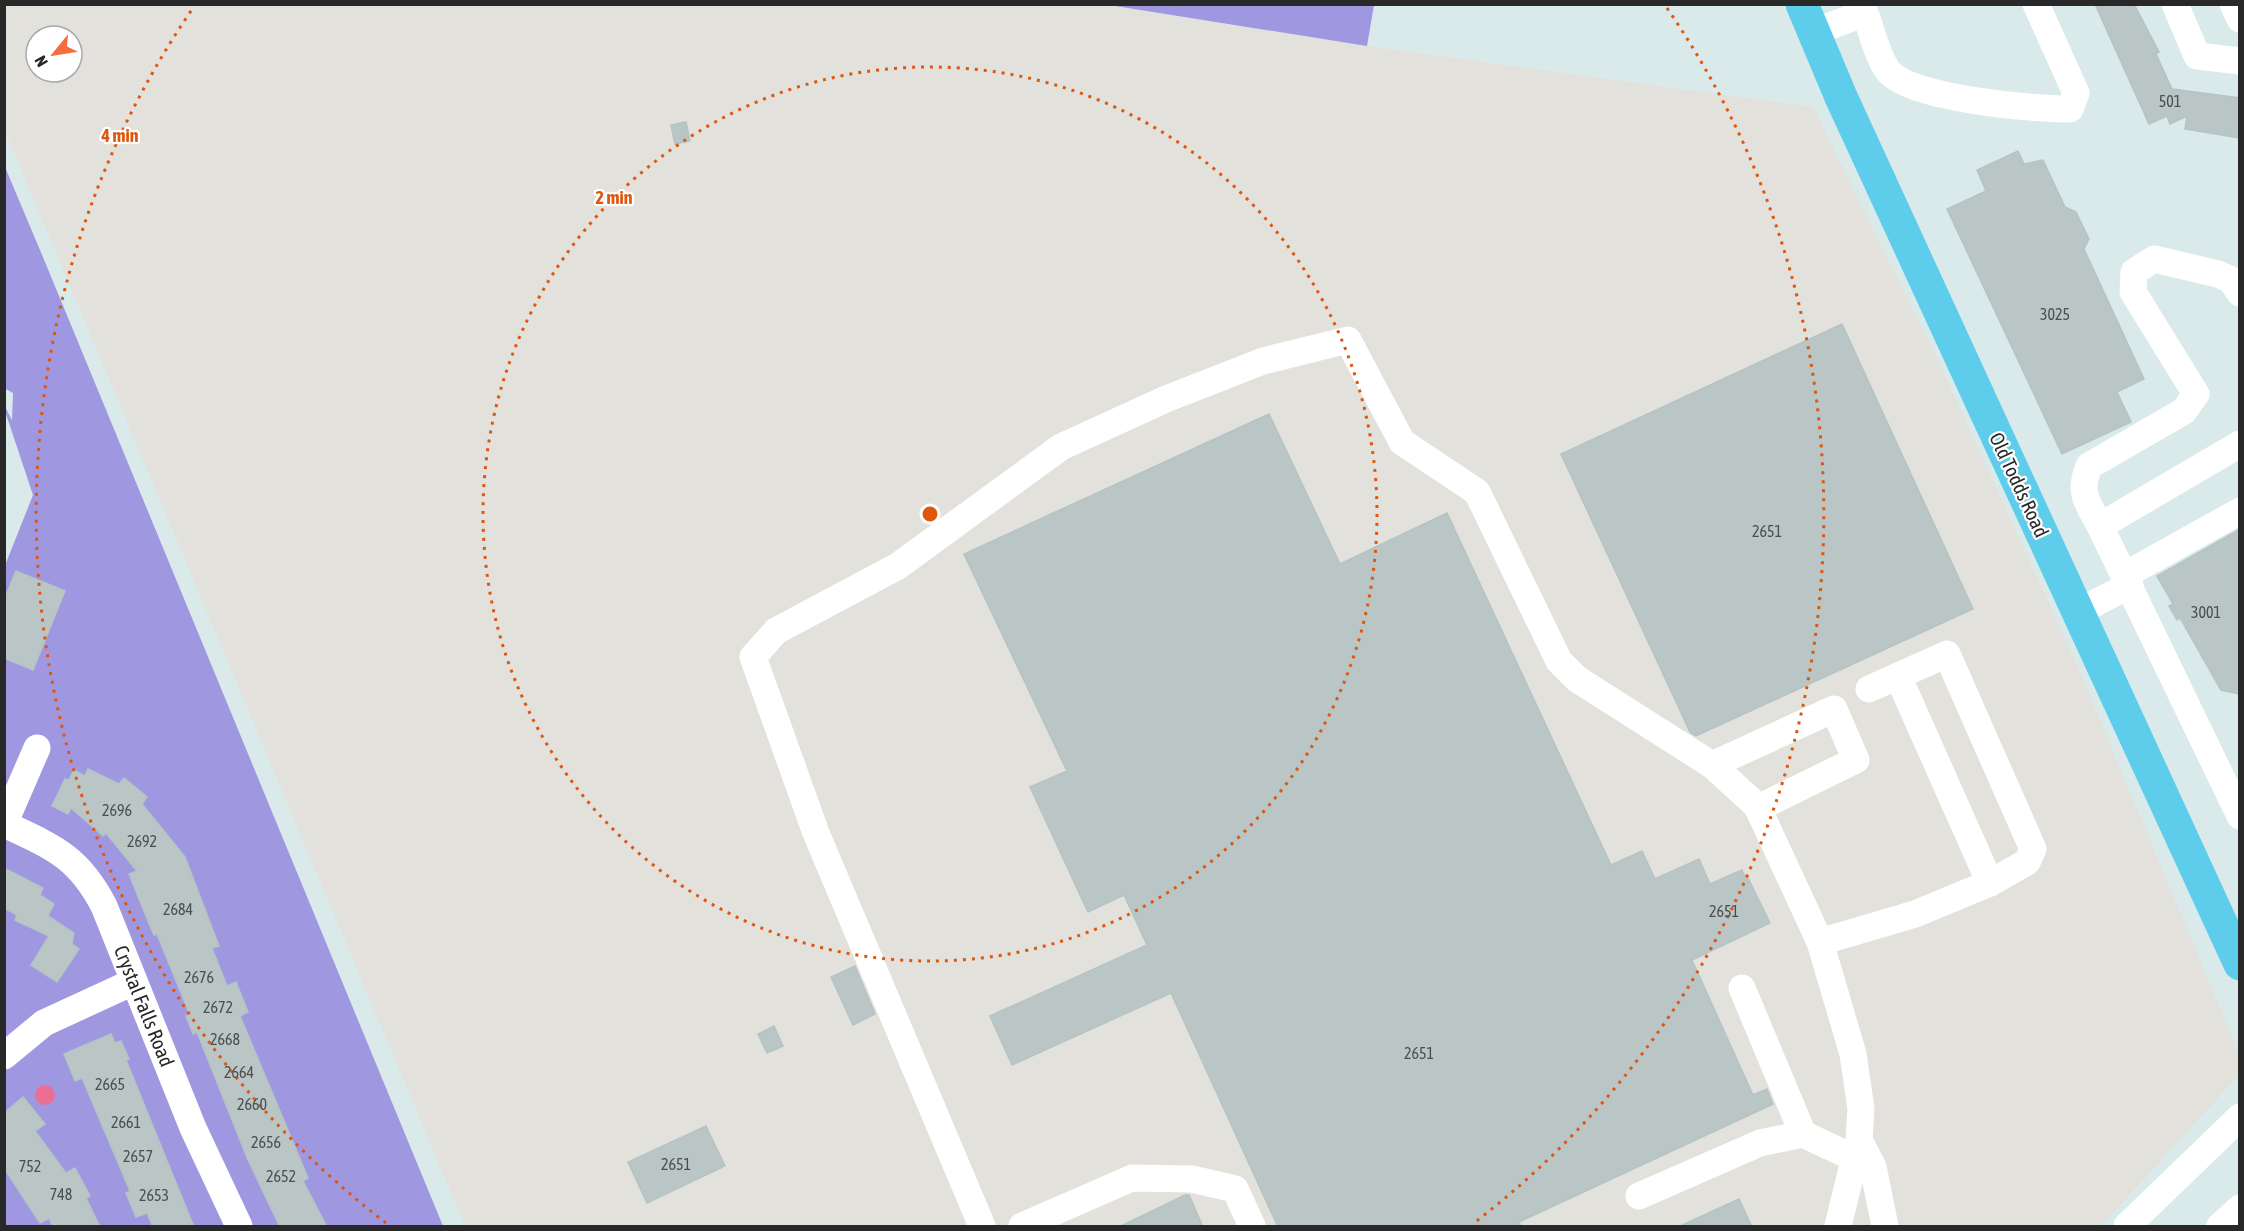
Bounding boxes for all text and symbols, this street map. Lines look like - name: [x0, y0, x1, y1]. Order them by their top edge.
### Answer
- north arrow: [24, 24, 84, 84]
- text: N: [31, 53, 51, 70]
- house number: 501: [2159, 92, 2181, 110]
- text: 4 min: [101, 125, 139, 146]
- text: 2 min: [596, 187, 633, 208]
- house number: 3025: [2040, 305, 2070, 323]
- street label: Old Todds Road: [1985, 429, 2054, 541]
- centre of rings: [920, 504, 940, 524]
- house number: 2651: [1752, 522, 1782, 540]
- house number: 3001: [2191, 603, 2221, 621]
- house number: 2696: [102, 801, 132, 819]
- house number: 2692: [127, 832, 157, 850]
- house number: 2684: [163, 900, 193, 918]
- house number: 2651: [1709, 902, 1739, 920]
- street label: Crystal Falls Road: [110, 942, 179, 1070]
- house number: 2676: [184, 968, 214, 986]
- house number: 2672: [203, 998, 233, 1016]
- house number: 2668: [210, 1030, 240, 1048]
- house number: 2651: [1404, 1044, 1434, 1062]
- house number: 2664: [224, 1063, 254, 1081]
- house number: 2665: [95, 1075, 125, 1093]
- house number: 2660: [237, 1095, 267, 1113]
- house number: 2661: [111, 1113, 141, 1131]
- house number: 2656: [251, 1133, 281, 1151]
- house number: 2657: [123, 1147, 153, 1165]
- house number: 2651: [661, 1155, 691, 1173]
- house number: 752: [19, 1157, 41, 1175]
- house number: 2652: [266, 1167, 296, 1185]
- house number: 748: [50, 1185, 72, 1203]
- house number: 2653: [139, 1186, 169, 1204]

